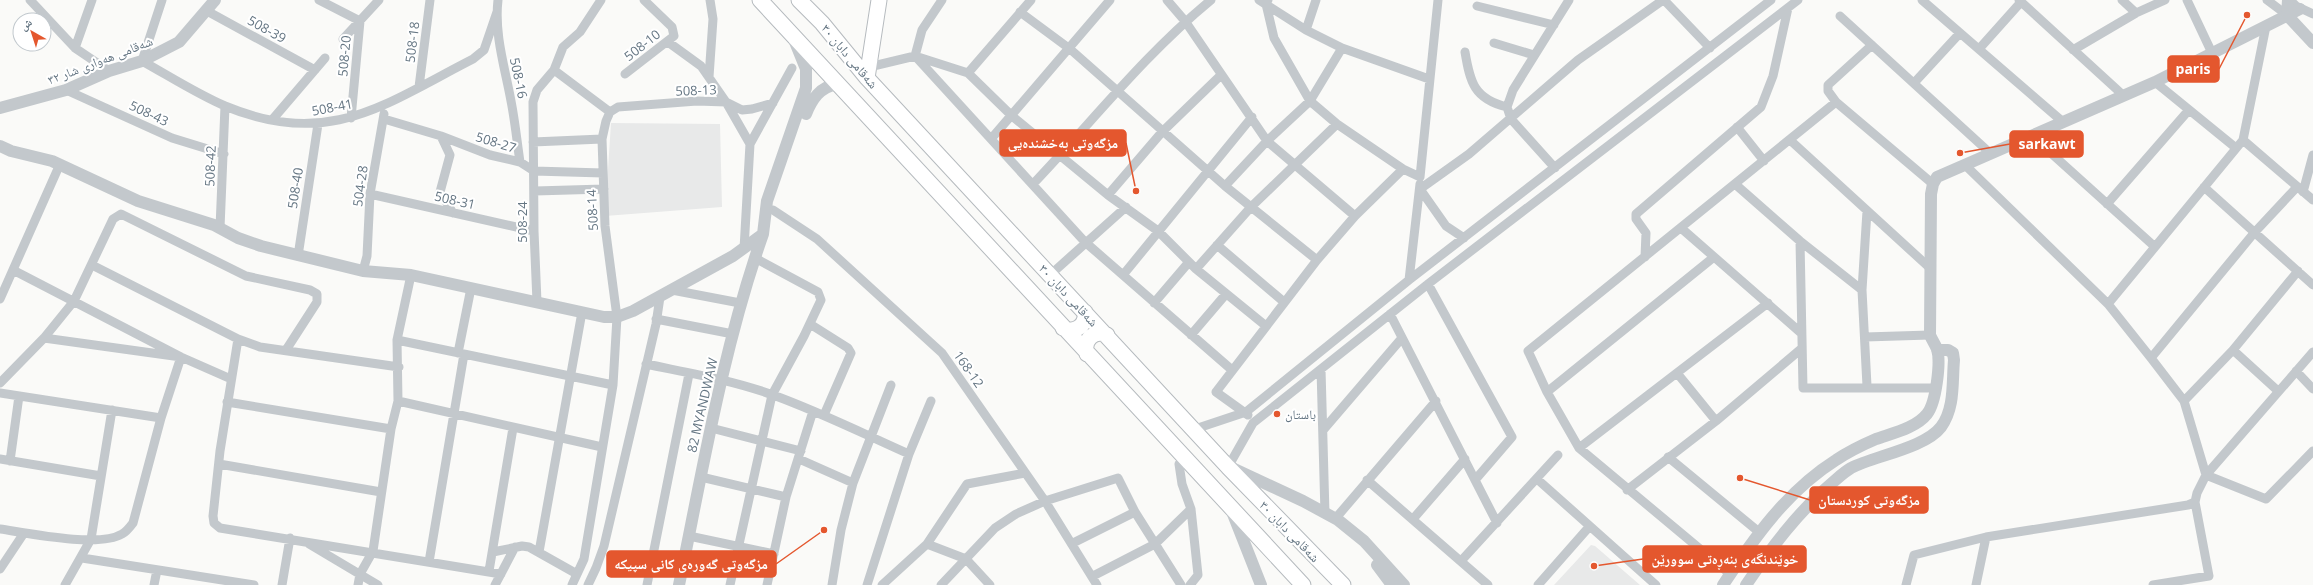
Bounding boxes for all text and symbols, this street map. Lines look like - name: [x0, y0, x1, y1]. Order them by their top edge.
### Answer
- street label: 508-39: [245, 11, 289, 47]
- north arrow: [12, 12, 52, 52]
- text: ش: [16, 14, 36, 34]
- street label: 508-18: [401, 20, 423, 64]
- street label: شەقامی دابان ٣٠: [818, 20, 882, 92]
- street label: 508-10: [620, 25, 664, 65]
- street label: شەقامی هەواری شار ٣٢: [45, 32, 155, 88]
- street label: 508-20: [333, 35, 355, 77]
- street label: 508-16: [506, 56, 532, 100]
- callout: paris: [2168, 56, 2219, 82]
- text: paris: [2176, 59, 2210, 78]
- street label: 508-13: [675, 80, 717, 100]
- street label: 508-41: [310, 94, 354, 120]
- street label: 508-43: [126, 96, 172, 130]
- street label: 508-27: [474, 127, 518, 157]
- callout: مزگەوتی بەخشندەیی: [1000, 130, 1126, 156]
- callout: sarkawt: [2010, 131, 2083, 157]
- text: مزگەوتی بەخشندەیی: [1008, 133, 1118, 152]
- text: sarkawt: [2019, 134, 2075, 153]
- street label: 508-42: [200, 145, 220, 187]
- street label: 504-28: [348, 164, 372, 208]
- street label: 508-40: [283, 166, 307, 210]
- street label: 508-31: [433, 187, 477, 213]
- street label: 508-14: [582, 188, 602, 231]
- street label: 508-24: [513, 201, 531, 243]
- street label: شەقامی دابان ٣٠: [1035, 260, 1103, 330]
- street label: 168-12: [950, 347, 988, 391]
- street label: 82 MYANDWAW: [682, 356, 722, 454]
- place label: باستان: [1285, 405, 1316, 423]
- marker: باستان: [1272, 409, 1282, 419]
- callout: مزگەوتی کوردستان: [1810, 487, 1928, 513]
- text: مزگەوتی کوردستان: [1818, 490, 1920, 509]
- street label: شەقامی دابان ٣٠: [1256, 496, 1324, 566]
- callout: خوێندنگەی بنەڕەتی سوورێن: [1643, 546, 1806, 572]
- text: خوێندنگەی بنەڕەتی سوورێن: [1652, 549, 1798, 571]
- callout: مزگەوتی گەورەی کانی سپیکە: [607, 551, 776, 577]
- text: مزگەوتی گەورەی کانی سپیکە: [614, 554, 768, 573]

